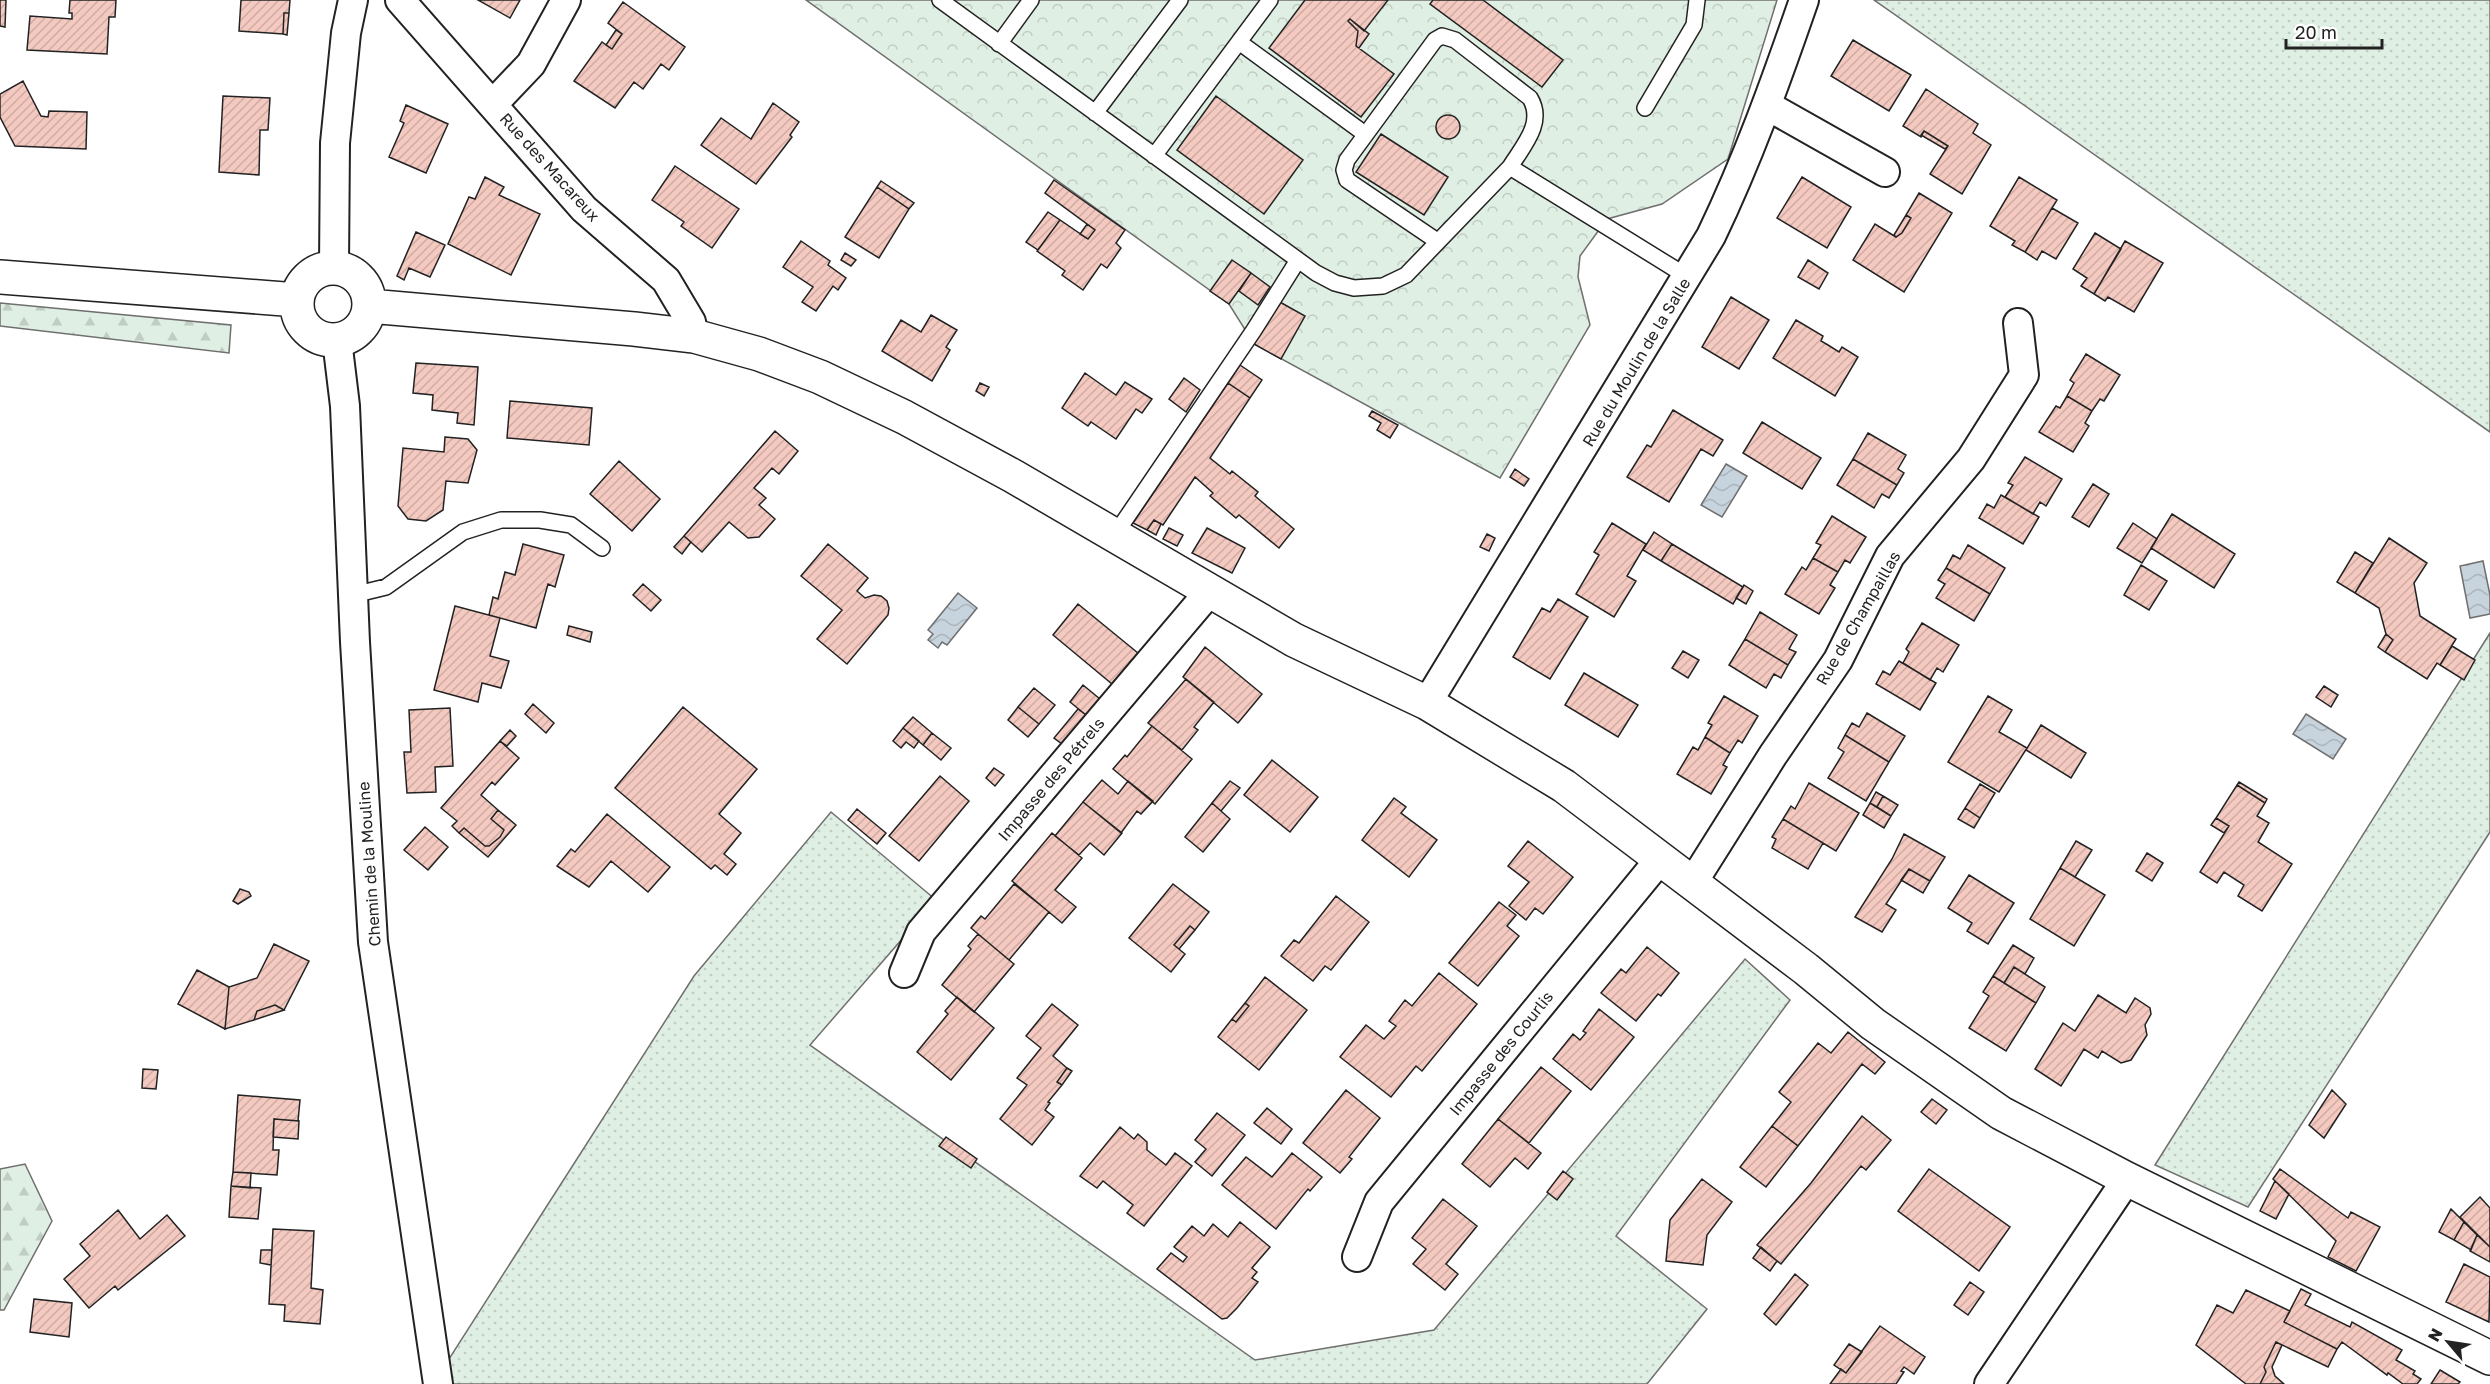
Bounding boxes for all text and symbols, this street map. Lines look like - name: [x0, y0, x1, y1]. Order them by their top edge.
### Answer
- scale bar: [2286, 12, 2382, 50]
- text: 20 m: [2295, 21, 2337, 43]
- street label: Rue des Macareux: [496, 108, 604, 226]
- street label: Rue du Moulin de la Salle: [1578, 274, 1694, 450]
- street label: Rue de Champaillas: [1811, 547, 1905, 689]
- street label: Impasse des Pétrels: [994, 713, 1108, 845]
- street label: Chemin de la Mouline: [353, 781, 385, 947]
- street label: Impasse des Courlis: [1445, 987, 1557, 1119]
- north arrow: [2418, 1312, 2478, 1372]
- text: N: [2423, 1325, 2447, 1345]

